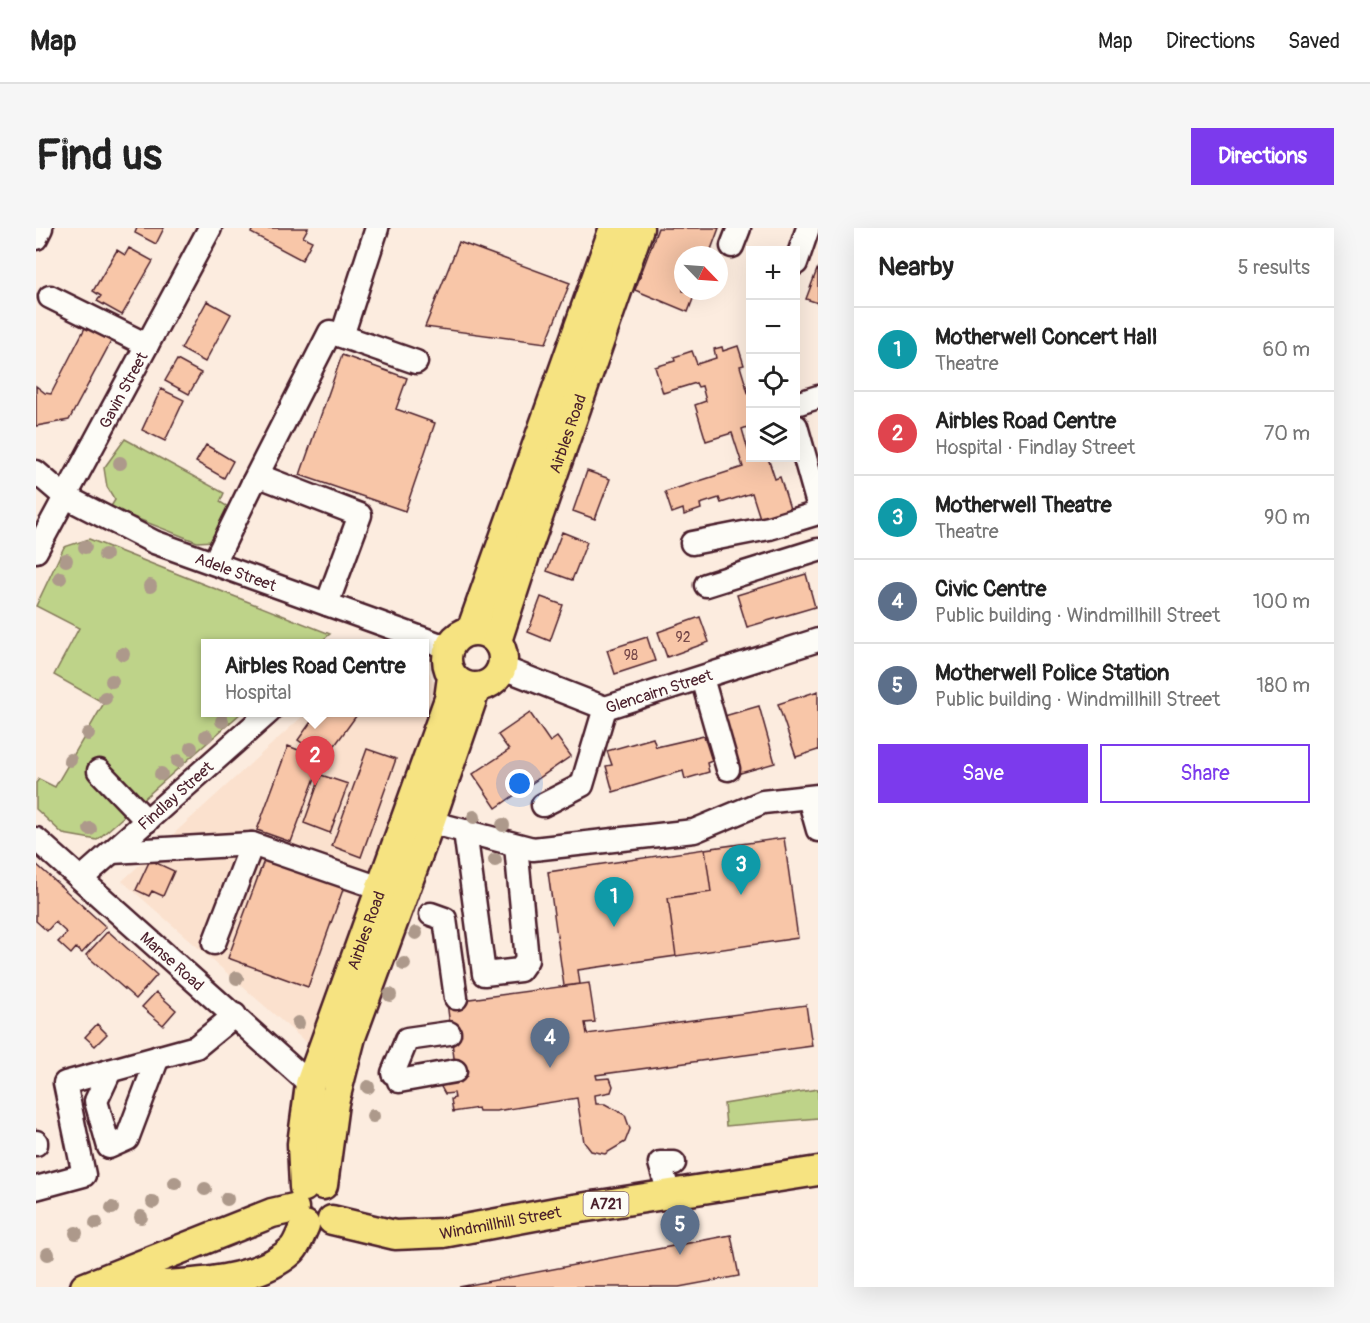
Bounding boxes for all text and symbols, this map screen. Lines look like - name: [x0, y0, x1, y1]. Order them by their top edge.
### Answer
- text: Map: [30, 24, 76, 59]
- text: Map: [1098, 28, 1133, 55]
- text: Directions: [1166, 28, 1255, 55]
- text: Saved: [1288, 28, 1340, 55]
- button: Directions: [1191, 128, 1334, 185]
- text: Find us: [36, 130, 162, 182]
- north arrow: [674, 246, 728, 300]
- map controls: [746, 246, 800, 462]
- button: +: [746, 246, 800, 300]
- text: Nearby: [878, 251, 954, 283]
- text: 5 results: [1238, 255, 1310, 280]
- button: −: [746, 300, 800, 354]
- text: Motherwell Concert Hall: [935, 323, 1157, 351]
- text: 1: [894, 337, 901, 362]
- text: 60 m: [1263, 337, 1310, 362]
- street label: Gavin Street: [95, 348, 153, 432]
- text: Theatre: [935, 351, 999, 376]
- button: locate: [746, 354, 800, 408]
- street label: Airbles Road: [545, 392, 591, 476]
- text: Airbles Road Centre: [935, 407, 1116, 435]
- button: layers: [746, 408, 800, 462]
- text: 2: [892, 421, 903, 446]
- text: 70 m: [1264, 421, 1310, 446]
- text: Hospital · Findlay Street: [935, 435, 1135, 460]
- text: Motherwell Theatre: [935, 491, 1112, 519]
- text: 3: [892, 505, 903, 530]
- text: 90 m: [1264, 505, 1310, 530]
- text: Theatre: [935, 519, 999, 544]
- street label: Adele Street: [192, 549, 279, 596]
- text: Civic Centre: [935, 575, 1046, 603]
- text: 4: [892, 589, 903, 614]
- text: 100 m: [1253, 589, 1310, 614]
- text: Public building · Windmillhill Street: [935, 603, 1220, 628]
- house number: 92: [675, 629, 691, 646]
- popup: [201, 639, 429, 717]
- house number: 98: [624, 647, 638, 664]
- text: Airbles Road Centre: [224, 652, 406, 680]
- text: Motherwell Police Station: [935, 659, 1169, 687]
- street label: Glencairn Street: [603, 665, 716, 718]
- text: 5: [892, 673, 903, 698]
- text: 180 m: [1256, 673, 1310, 698]
- text: Hospital: [224, 680, 292, 705]
- text: Public building · Windmillhill Street: [935, 687, 1220, 712]
- pin: 2: [296, 736, 334, 786]
- button: Save: [878, 744, 1088, 803]
- button: Share: [1100, 744, 1310, 803]
- street label: Findlay Street: [134, 757, 218, 835]
- your location: [505, 769, 534, 798]
- pin: 3: [722, 846, 760, 895]
- pin: 1: [594, 878, 634, 927]
- street label: Airbles Road: [343, 889, 390, 973]
- street label: Manse Road: [136, 928, 208, 995]
- pin: 4: [530, 1018, 570, 1068]
- road number: A721: [584, 1192, 628, 1216]
- street label: Windmillhill Street: [438, 1202, 563, 1244]
- pin: 5: [660, 1206, 700, 1255]

